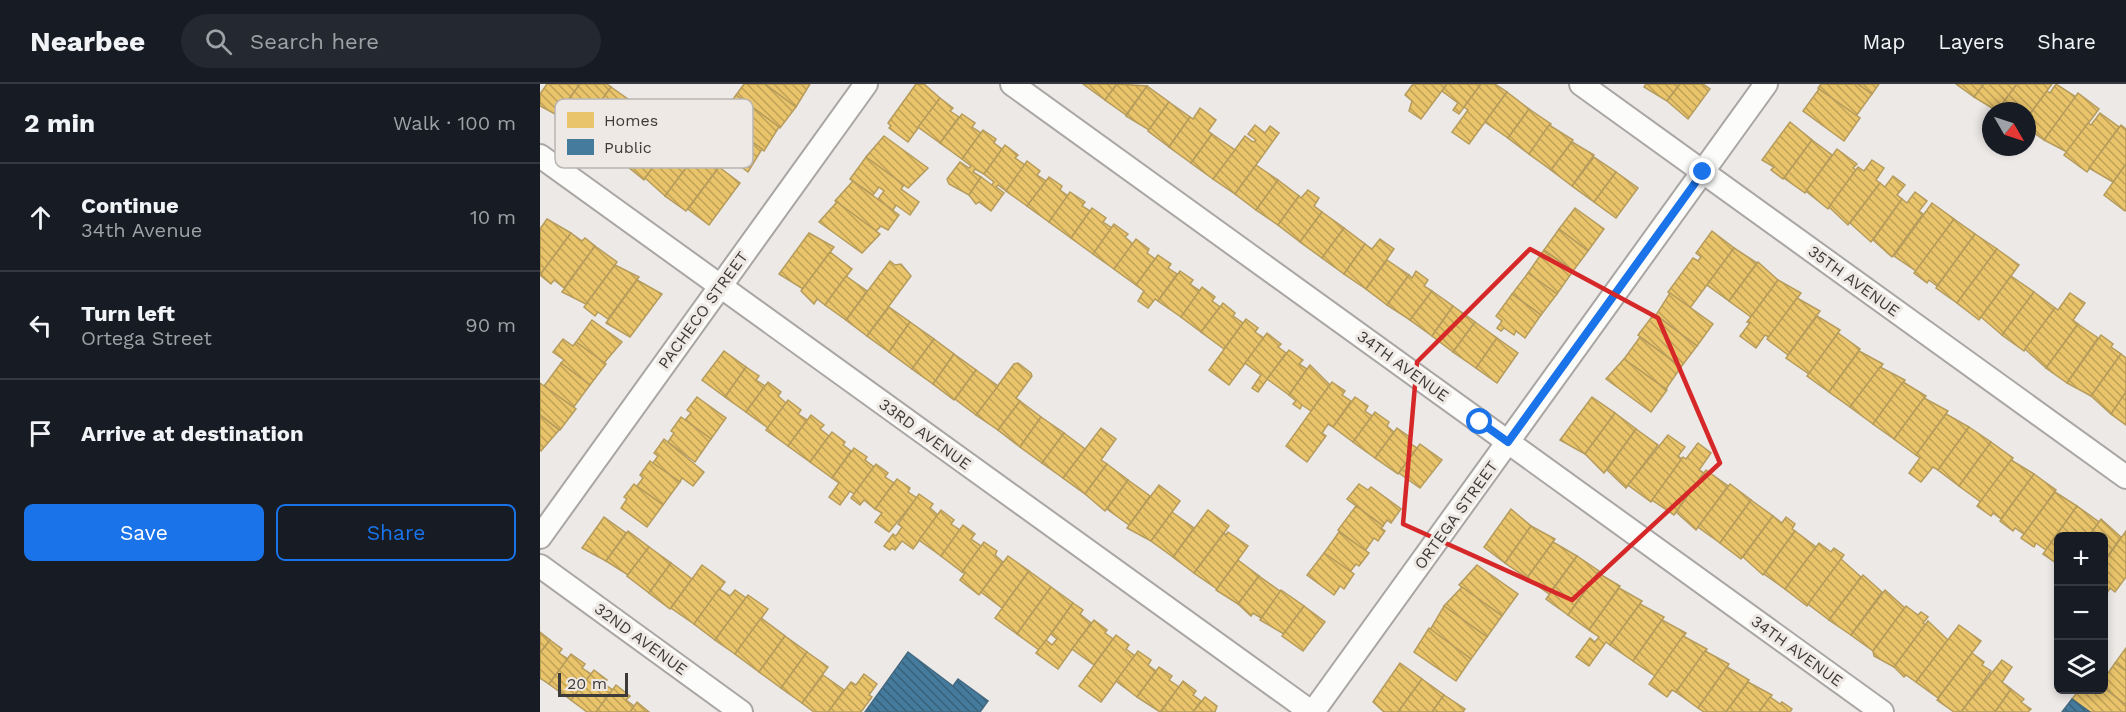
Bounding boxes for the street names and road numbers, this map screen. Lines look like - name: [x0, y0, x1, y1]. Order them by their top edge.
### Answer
- street label: 35TH AVENUE: [1805, 241, 1903, 321]
- street label: PACHECO STREET: [654, 247, 752, 372]
- street label: 34TH AVENUE: [1354, 326, 1452, 406]
- street label: 33RD AVENUE: [875, 394, 975, 474]
- street label: ORTEGA STREET: [1410, 457, 1502, 573]
- street label: 32ND AVENUE: [591, 599, 691, 679]
- street label: 34TH AVENUE: [1748, 611, 1846, 691]

